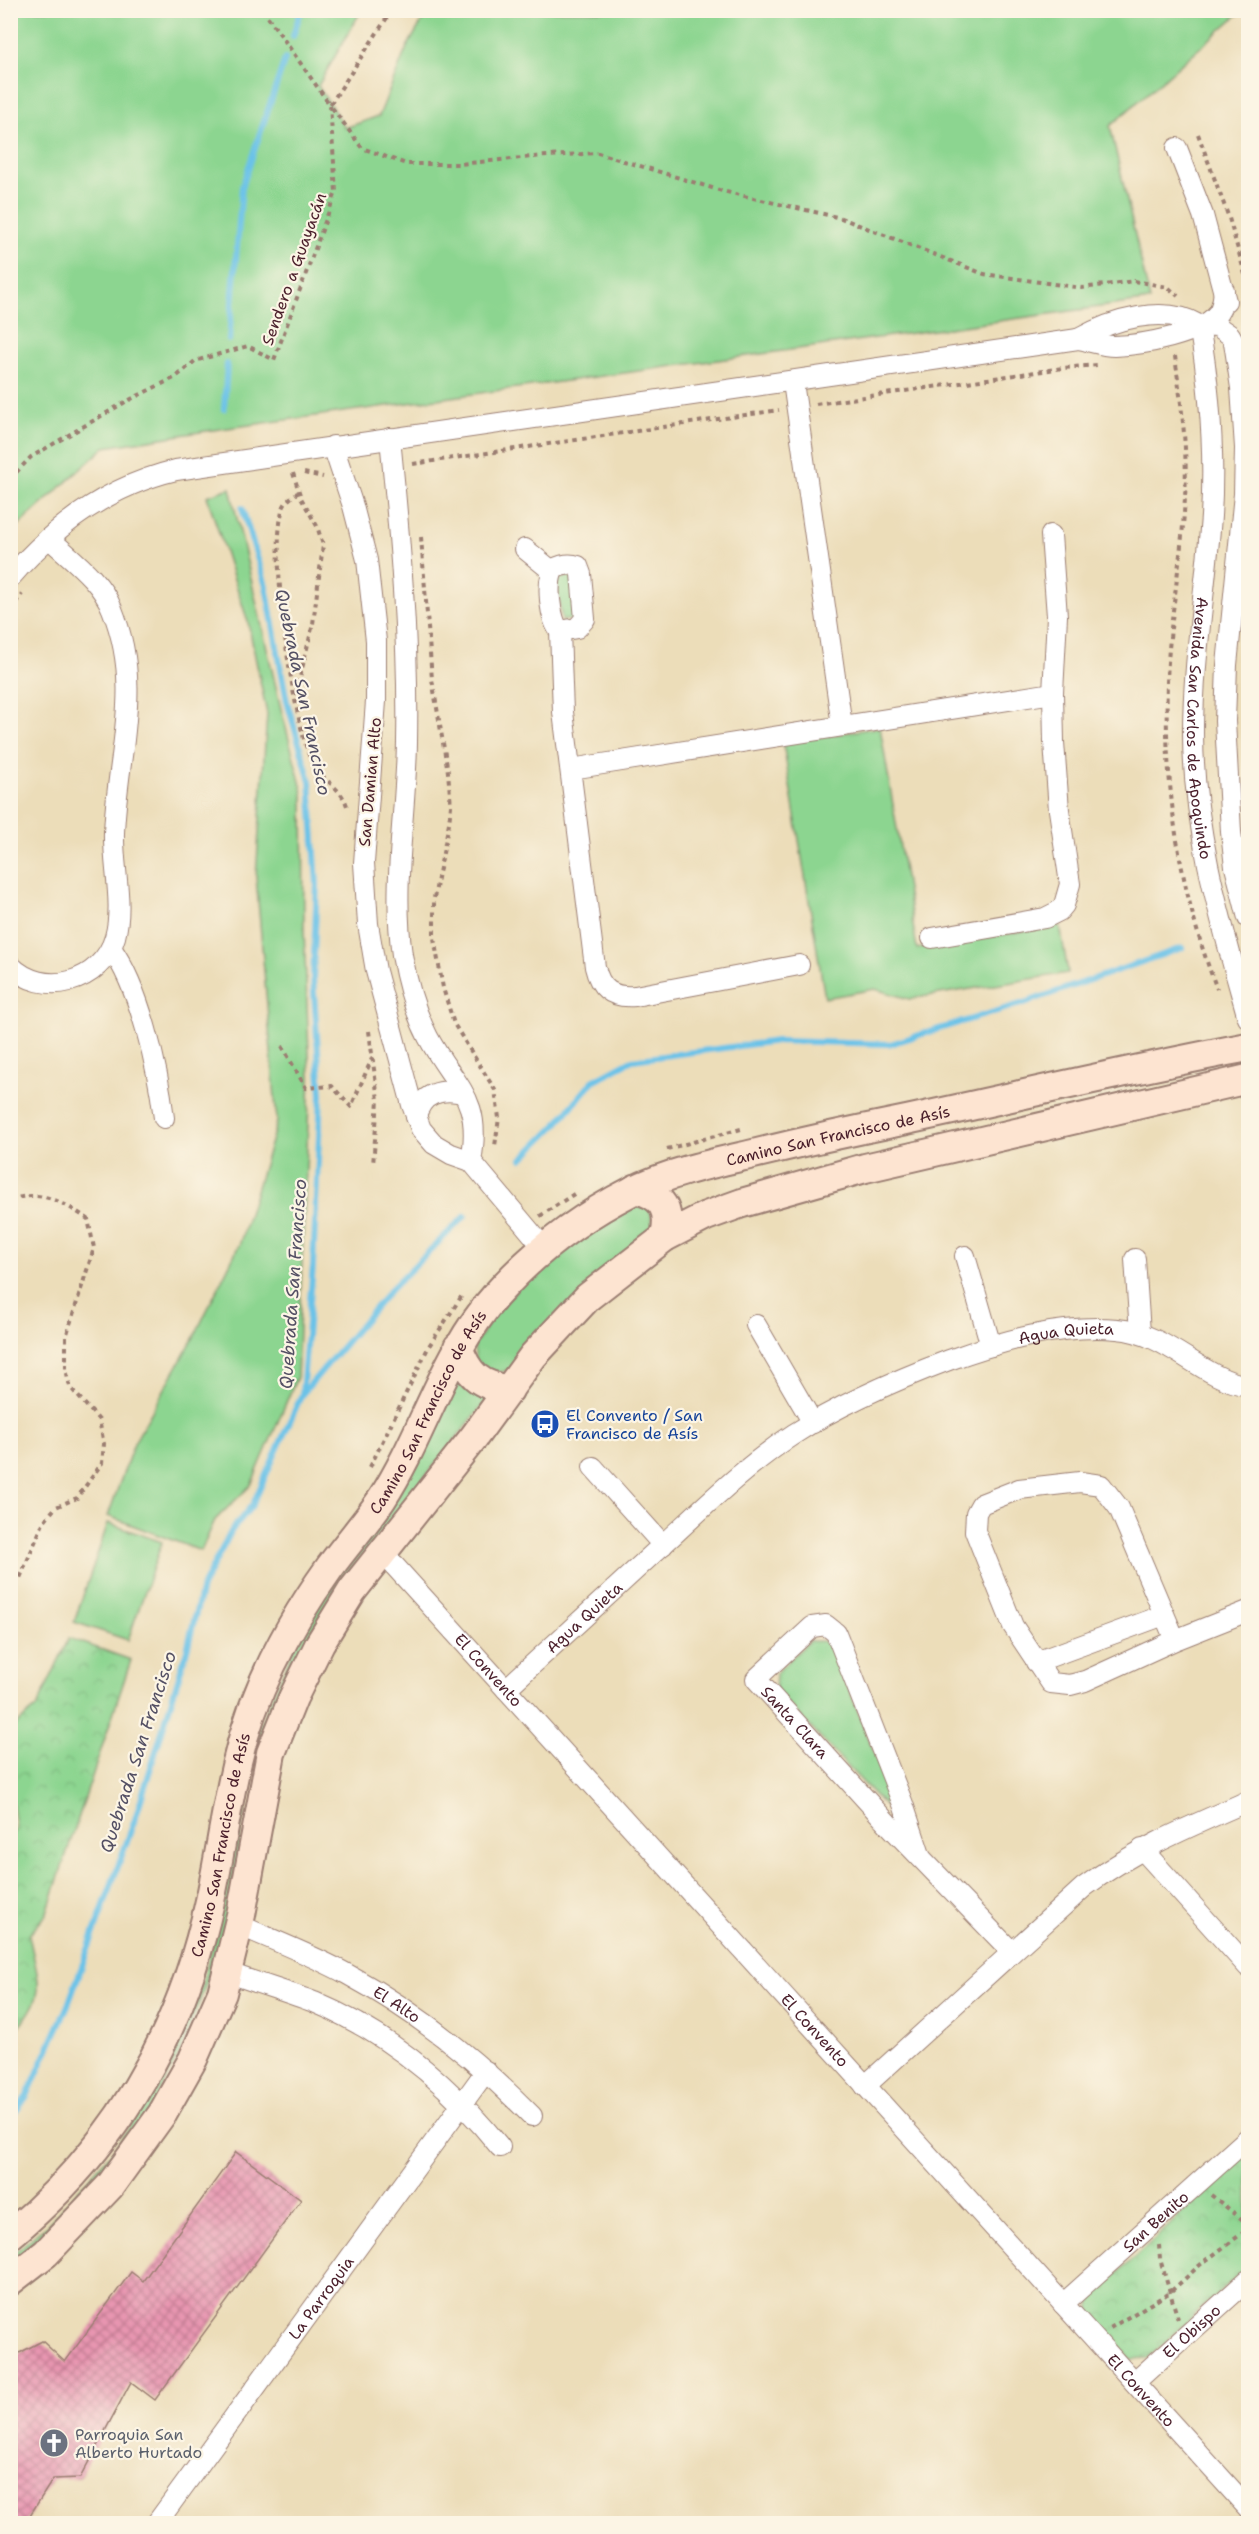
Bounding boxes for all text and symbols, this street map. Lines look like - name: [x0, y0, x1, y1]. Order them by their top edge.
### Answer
- street label: Sendero a Guayacán: [257, 190, 331, 348]
- water label: Quebrada San Francisco: [269, 586, 337, 798]
- street label: Avenida San Carlos de Apoquindo: [1182, 596, 1217, 861]
- street label: San Damian Alto: [354, 717, 386, 847]
- street label: Camino San Francisco de Asís: [724, 1100, 952, 1170]
- water label: Quebrada San Francisco: [274, 1178, 312, 1390]
- street label: Camino San Francisco de Asís: [364, 1305, 491, 1518]
- street label: Agua Quieta: [1016, 1318, 1115, 1349]
- place label: El Convento / San Francisco de Asís: [566, 1405, 703, 1444]
- bus stop icon: El Convento / San Francisco de Asís: [529, 1408, 561, 1440]
- street label: Agua Quieta: [541, 1577, 627, 1658]
- street label: El Convento: [450, 1629, 527, 1711]
- water label: Quebrada San Francisco: [94, 1648, 182, 1856]
- street label: Santa Clara: [757, 1681, 834, 1763]
- street label: Camino San Francisco de Asís: [185, 1730, 255, 1960]
- street label: El Alto: [369, 1981, 425, 2027]
- street label: El Convento: [776, 1989, 854, 2071]
- street label: San Benito: [1118, 2186, 1193, 2256]
- street label: La Parroquia: [283, 2252, 358, 2344]
- street label: El Obispo: [1158, 2299, 1225, 2363]
- street label: El Convento: [1103, 2349, 1180, 2431]
- place label: Parroquia San Alberto Hurtado: [75, 2424, 202, 2463]
- church icon: Parroquia San Alberto Hurtado: [38, 2427, 70, 2459]

